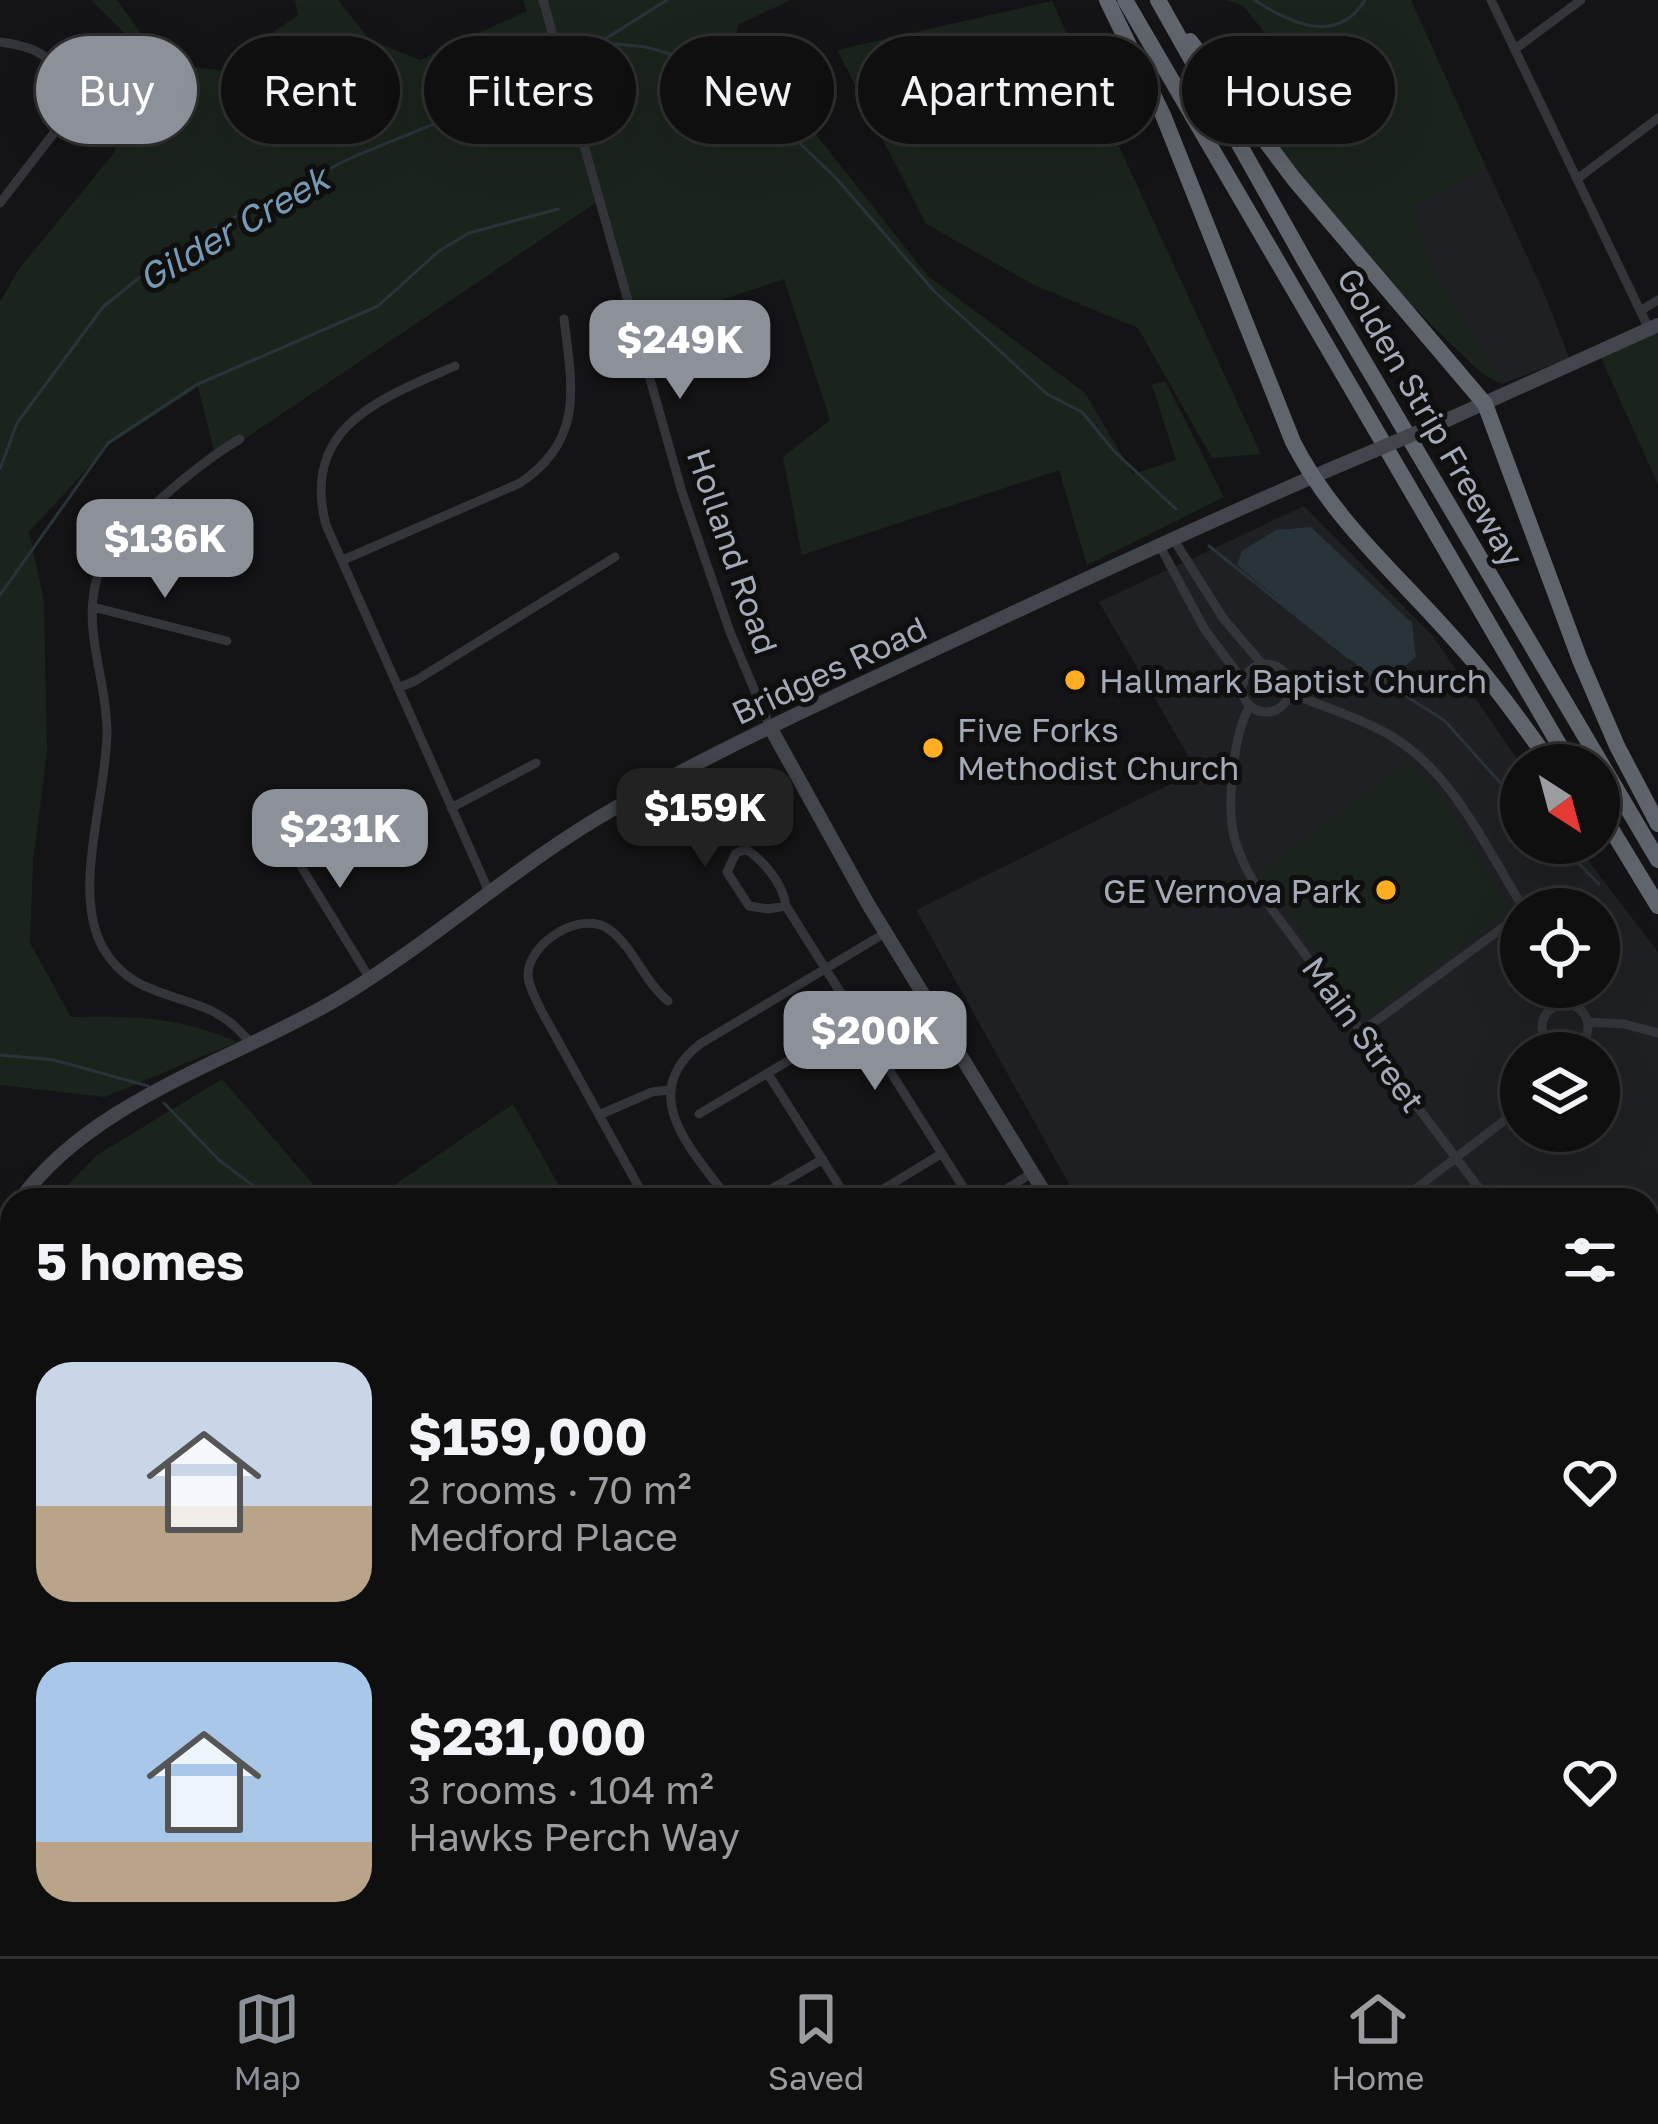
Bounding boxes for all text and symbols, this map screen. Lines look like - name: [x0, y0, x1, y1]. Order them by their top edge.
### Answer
- chip: Buy: [36, 36, 197, 144]
- chip: Rent: [221, 36, 400, 144]
- chip: Filters: [424, 36, 636, 144]
- chip: New: [660, 36, 834, 144]
- chip: Apartment: [858, 36, 1158, 144]
- chip: House: [1182, 36, 1395, 144]
- water label: Gilder Creek: [130, 154, 339, 300]
- street label: Golden Strip Freeway: [1330, 261, 1532, 573]
- pin: $249K: [596, 300, 764, 402]
- text: $249K: [616, 315, 744, 362]
- street label: Holland Road: [680, 443, 786, 659]
- pin: $136K: [81, 499, 249, 601]
- text: $136K: [103, 514, 227, 561]
- street label: Bridges Road: [726, 608, 932, 732]
- place label: Hallmark Baptist Church: [1099, 661, 1487, 700]
- marker: Hallmark Baptist Church: [1062, 667, 1088, 693]
- place label: Five Forks Methodist Church: [957, 710, 1239, 787]
- marker: Five Forks Methodist Church: [920, 735, 946, 761]
- north arrow: [1500, 744, 1620, 864]
- map controls: [1500, 744, 1620, 1152]
- pin: $159K: [621, 768, 789, 870]
- text: $159K: [643, 783, 767, 830]
- pin: $231K: [256, 789, 424, 891]
- text: $231K: [279, 804, 401, 851]
- place label: GE Vernova Park: [1103, 871, 1362, 910]
- marker: GE Vernova Park: [1373, 877, 1399, 903]
- button: locate: [1500, 888, 1620, 1008]
- street label: Main Street: [1295, 949, 1433, 1119]
- pin: $200K: [791, 991, 959, 1093]
- text: $200K: [811, 1006, 939, 1053]
- button: layers: [1500, 1032, 1620, 1152]
- icon: filters: [1557, 1227, 1623, 1293]
- text: 5 homes: [36, 1230, 245, 1291]
- text: $159,000: [408, 1405, 648, 1466]
- icon: home: [132, 1410, 276, 1554]
- icon: heart: [1557, 1449, 1623, 1515]
- text: 2 rooms · 70 m²: [408, 1466, 692, 1513]
- text: Medford Place: [408, 1513, 678, 1560]
- text: $231,000: [408, 1705, 646, 1766]
- icon: home: [132, 1710, 276, 1854]
- icon: heart: [1557, 1749, 1623, 1815]
- text: 3 rooms · 104 m²: [408, 1766, 714, 1813]
- text: Hawks Perch Way: [408, 1813, 740, 1860]
- tab: Map: [234, 1986, 301, 2097]
- tab: Saved: [768, 1986, 864, 2097]
- tab: Home: [1331, 1986, 1424, 2097]

